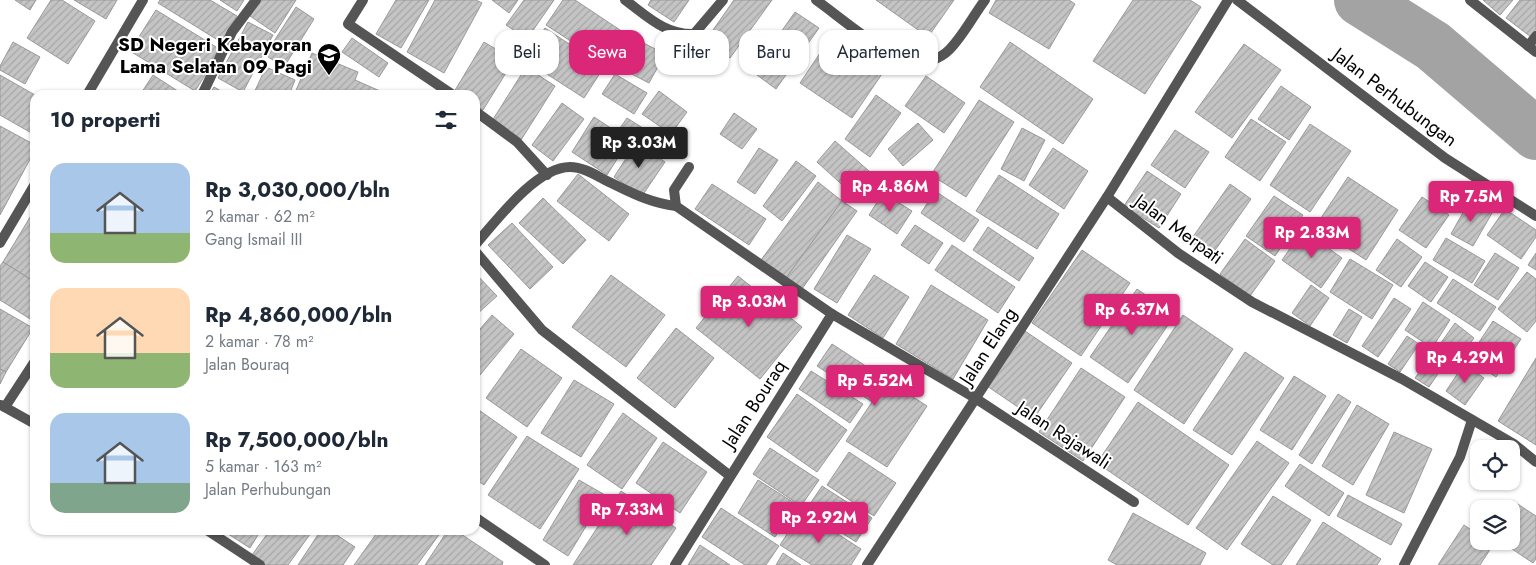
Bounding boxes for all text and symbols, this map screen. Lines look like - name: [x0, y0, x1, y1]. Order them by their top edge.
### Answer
- chip: Beli: [495, 30, 559, 75]
- chip: Sewa: [569, 30, 645, 75]
- chip: Filter: [655, 30, 729, 75]
- chip: Baru: [739, 30, 809, 75]
- chip: Apartemen: [819, 30, 938, 75]
- place label: SD Negeri Kebayoran Lama Selatan 09 Pagi: [118, 31, 312, 80]
- street label: Jalan Perhubungan: [1325, 39, 1463, 153]
- school or university icon: SD Negeri Kebayoran Lama Selatan 09 Pagi: [316, 42, 342, 76]
- text: 10 properti: [50, 105, 161, 135]
- icon: filters: [432, 106, 460, 134]
- pin: Rp 3.03M: [587, 126, 691, 169]
- text: Rp 3.03M: [602, 131, 676, 154]
- pin: Rp 4.86M: [838, 170, 942, 213]
- text: Rp 3,030,000/bln: [205, 175, 390, 205]
- text: Rp 4.86M: [852, 175, 928, 198]
- pin: Rp 7.5M: [1425, 180, 1517, 223]
- icon: home: [90, 183, 150, 243]
- text: Rp 7.5M: [1440, 185, 1502, 208]
- street label: Jalan Merpati: [1127, 186, 1229, 271]
- text: 2 kamar · 62 m²: [205, 205, 315, 228]
- pin: Rp 2.83M: [1260, 216, 1364, 259]
- text: Rp 2.83M: [1275, 221, 1349, 244]
- text: Gang Ismail III: [205, 228, 302, 251]
- pin: Rp 3.03M: [697, 286, 801, 328]
- text: Rp 3.03M: [712, 290, 786, 313]
- pin: Rp 6.37M: [1080, 294, 1184, 336]
- text: Rp 6.37M: [1095, 298, 1169, 321]
- text: Rp 4,860,000/bln: [205, 300, 392, 330]
- street label: Jalan Elang: [951, 302, 1023, 393]
- icon: home: [90, 308, 150, 368]
- text: 2 kamar · 78 m²: [205, 330, 314, 353]
- pin: Rp 4.29M: [1413, 342, 1517, 384]
- text: Rp 4.29M: [1427, 346, 1503, 369]
- text: Jalan Bouraq: [205, 353, 289, 376]
- street label: Jalan Bouraq: [714, 355, 793, 456]
- pin: Rp 5.52M: [823, 364, 927, 407]
- text: Rp 5.52M: [837, 369, 913, 392]
- street label: Jalan Rajawali: [1009, 393, 1117, 476]
- text: Rp 7,500,000/bln: [205, 425, 389, 455]
- icon: home: [90, 433, 150, 493]
- map controls: [1470, 440, 1520, 550]
- button: locate: [1470, 440, 1520, 490]
- text: 5 kamar · 163 m²: [205, 455, 322, 478]
- text: Jalan Perhubungan: [205, 478, 331, 501]
- pin: Rp 7.33M: [575, 494, 679, 536]
- text: Rp 7.33M: [591, 498, 663, 521]
- button: layers: [1470, 500, 1520, 550]
- pin: Rp 2.92M: [767, 502, 871, 544]
- text: Rp 2.92M: [781, 506, 857, 529]

